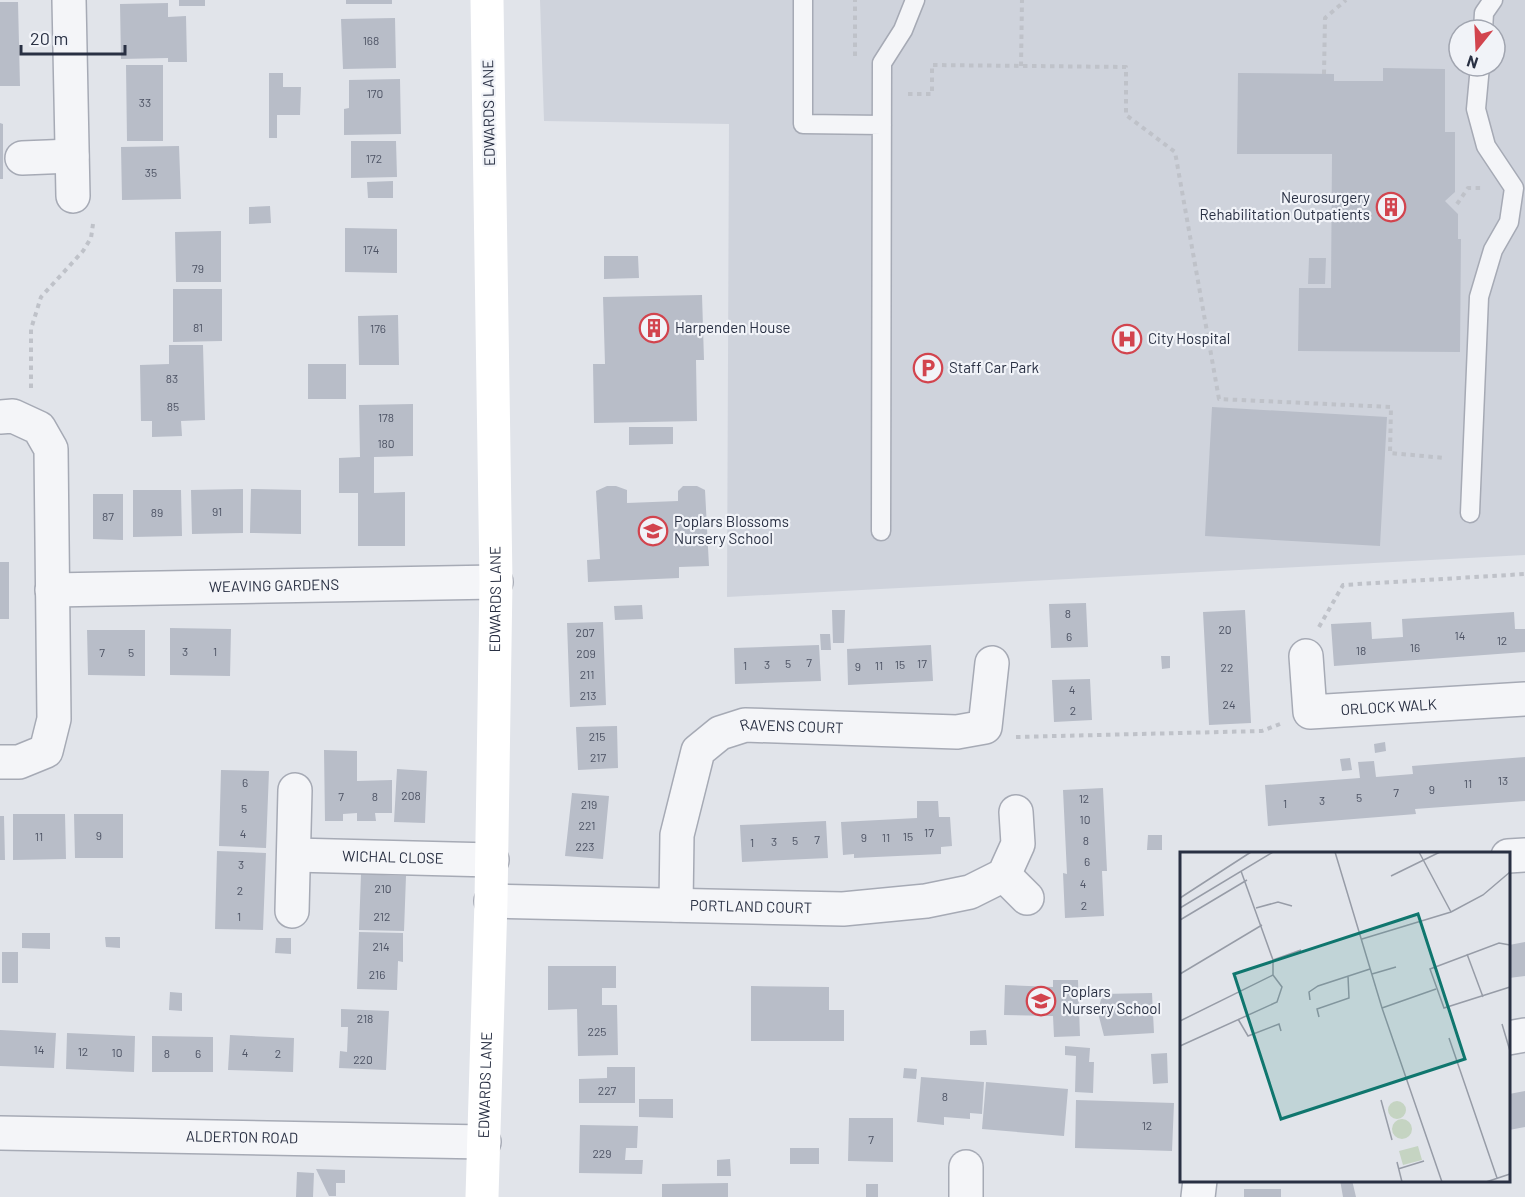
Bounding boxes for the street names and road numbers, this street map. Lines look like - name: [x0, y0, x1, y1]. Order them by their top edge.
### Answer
- street label: EDWARDS LANE: [478, 60, 498, 166]
- street label: EDWARDS LANE: [485, 546, 504, 653]
- street label: WEAVING GARDENS: [209, 575, 339, 595]
- street label: ORLOCK WALK: [1340, 694, 1437, 718]
- street label: RAVENS COURT: [737, 714, 844, 736]
- street label: WICHAL CLOSE: [342, 846, 444, 867]
- street label: PORTLAND COURT: [690, 896, 812, 916]
- street label: EDWARDS LANE: [474, 1032, 495, 1139]
- street label: ALDERTON ROAD: [186, 1126, 298, 1147]

